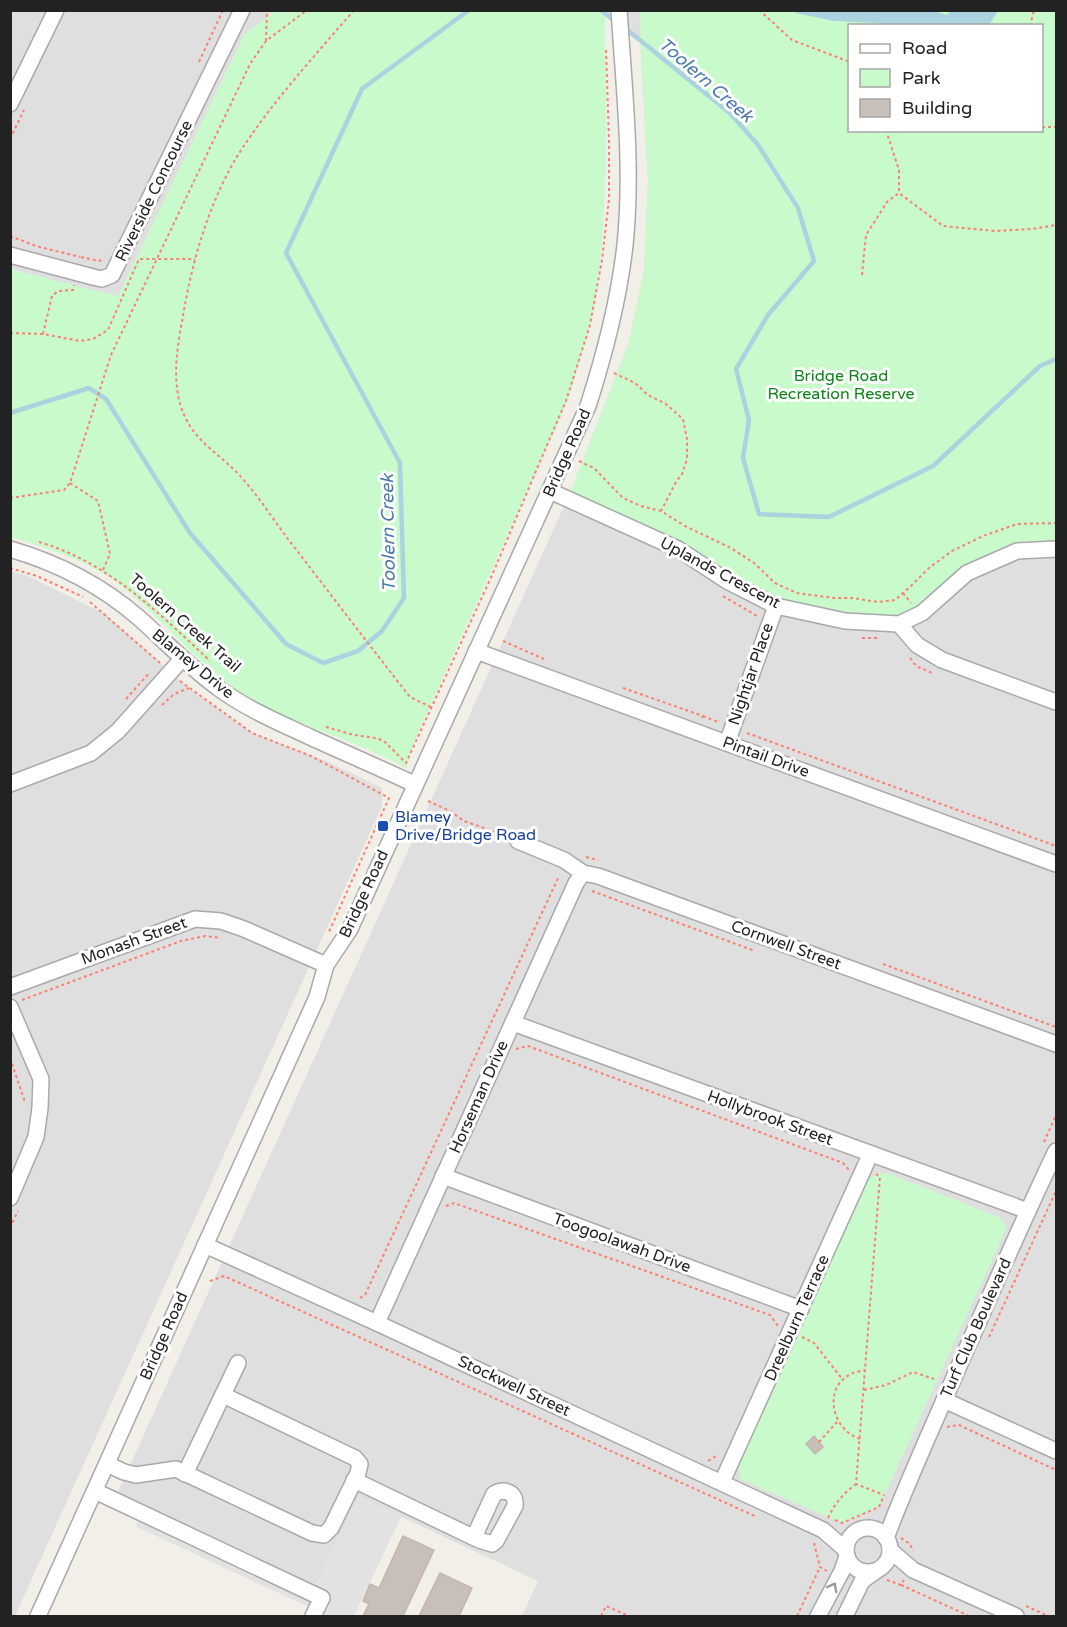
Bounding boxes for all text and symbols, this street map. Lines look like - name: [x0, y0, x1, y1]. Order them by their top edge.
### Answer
- legend: [848, 24, 1043, 132]
- water label: Toolern Creek: [654, 33, 759, 128]
- text: Road: [902, 37, 947, 59]
- text: Park: [902, 67, 941, 89]
- text: Building: [902, 97, 972, 119]
- street label: Riverside Concourse: [111, 117, 197, 265]
- park label: Bridge Road Recreation Reserve: [767, 366, 915, 404]
- street label: Bridge Road: [539, 406, 595, 500]
- water label: Toolern Creek: [376, 473, 400, 592]
- street label: Uplands Crescent: [656, 533, 784, 613]
- street label: Toolern Creek Trail: [125, 569, 245, 677]
- street label: Nightjar Place: [724, 620, 778, 728]
- street label: Blamey Drive: [148, 625, 238, 703]
- street label: Pintail Drive: [720, 732, 812, 782]
- place label: Blamey Drive/Bridge Road: [395, 807, 536, 845]
- marker: Blamey Drive/Bridge Road: [376, 819, 390, 833]
- street label: Bridge Road: [335, 847, 393, 941]
- street label: Monash Street: [78, 913, 190, 969]
- street label: Cornwell Street: [728, 916, 844, 974]
- street label: Horseman Drive: [445, 1037, 513, 1157]
- street label: Hollybrook Street: [704, 1086, 836, 1150]
- street label: Toogoolawah Drive: [550, 1209, 694, 1277]
- street label: Dreelburn Terrace: [760, 1252, 834, 1384]
- street label: Turf Club Boulevard: [936, 1255, 1016, 1401]
- street label: Bridge Road: [136, 1289, 192, 1383]
- street label: Stockwell Street: [455, 1351, 573, 1421]
- one-way arrow: [826, 1582, 837, 1593]

